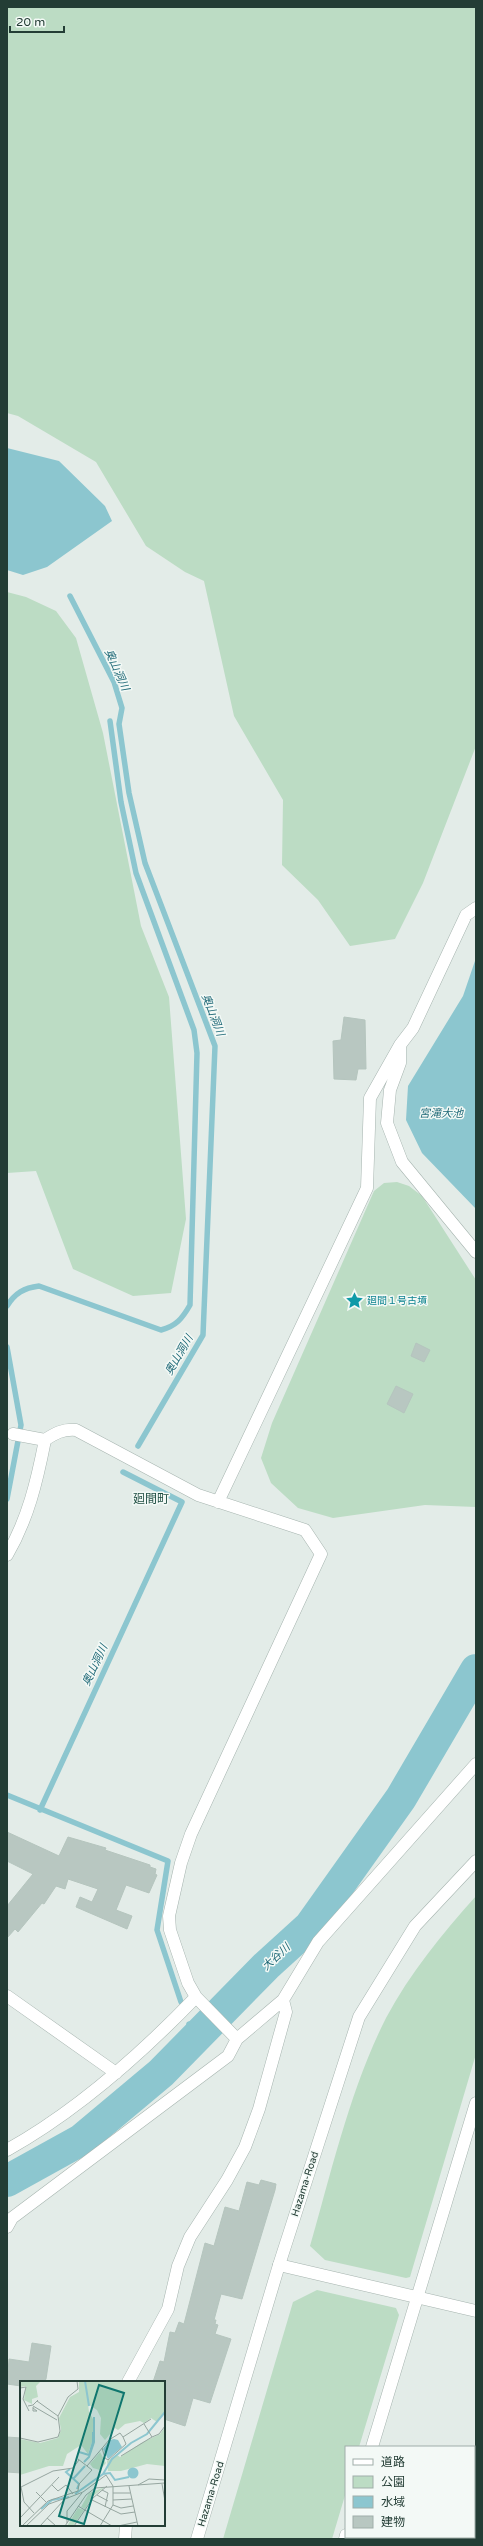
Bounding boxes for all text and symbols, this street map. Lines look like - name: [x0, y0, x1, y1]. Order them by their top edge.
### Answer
- scale bar: [10, 8, 64, 34]
- text: 20 m: [16, 15, 45, 29]
- water label: 奥山洞川: [102, 647, 132, 694]
- water label: 奥山洞川: [199, 992, 227, 1039]
- water label: 宮滝大池: [419, 1107, 464, 1120]
- place icon: 廻間１号古墳: [344, 1291, 364, 1311]
- place label: 廻間１号古墳: [367, 1295, 427, 1307]
- water label: 奥山洞川: [162, 1332, 196, 1377]
- district label: 廻間町: [133, 1492, 169, 1506]
- water label: 奥山洞川: [80, 1641, 111, 1688]
- water label: 大谷川: [259, 1940, 293, 1973]
- street label: Hazama-Road: [289, 2150, 321, 2218]
- inset map: [20, 2381, 165, 2526]
- legend: [345, 2446, 475, 2538]
- text: 道路: [381, 2455, 405, 2469]
- street label: Hazama-Road: [195, 2460, 227, 2528]
- text: 公園: [381, 2475, 405, 2489]
- text: 水域: [381, 2495, 405, 2509]
- text: 建物: [381, 2515, 405, 2529]

